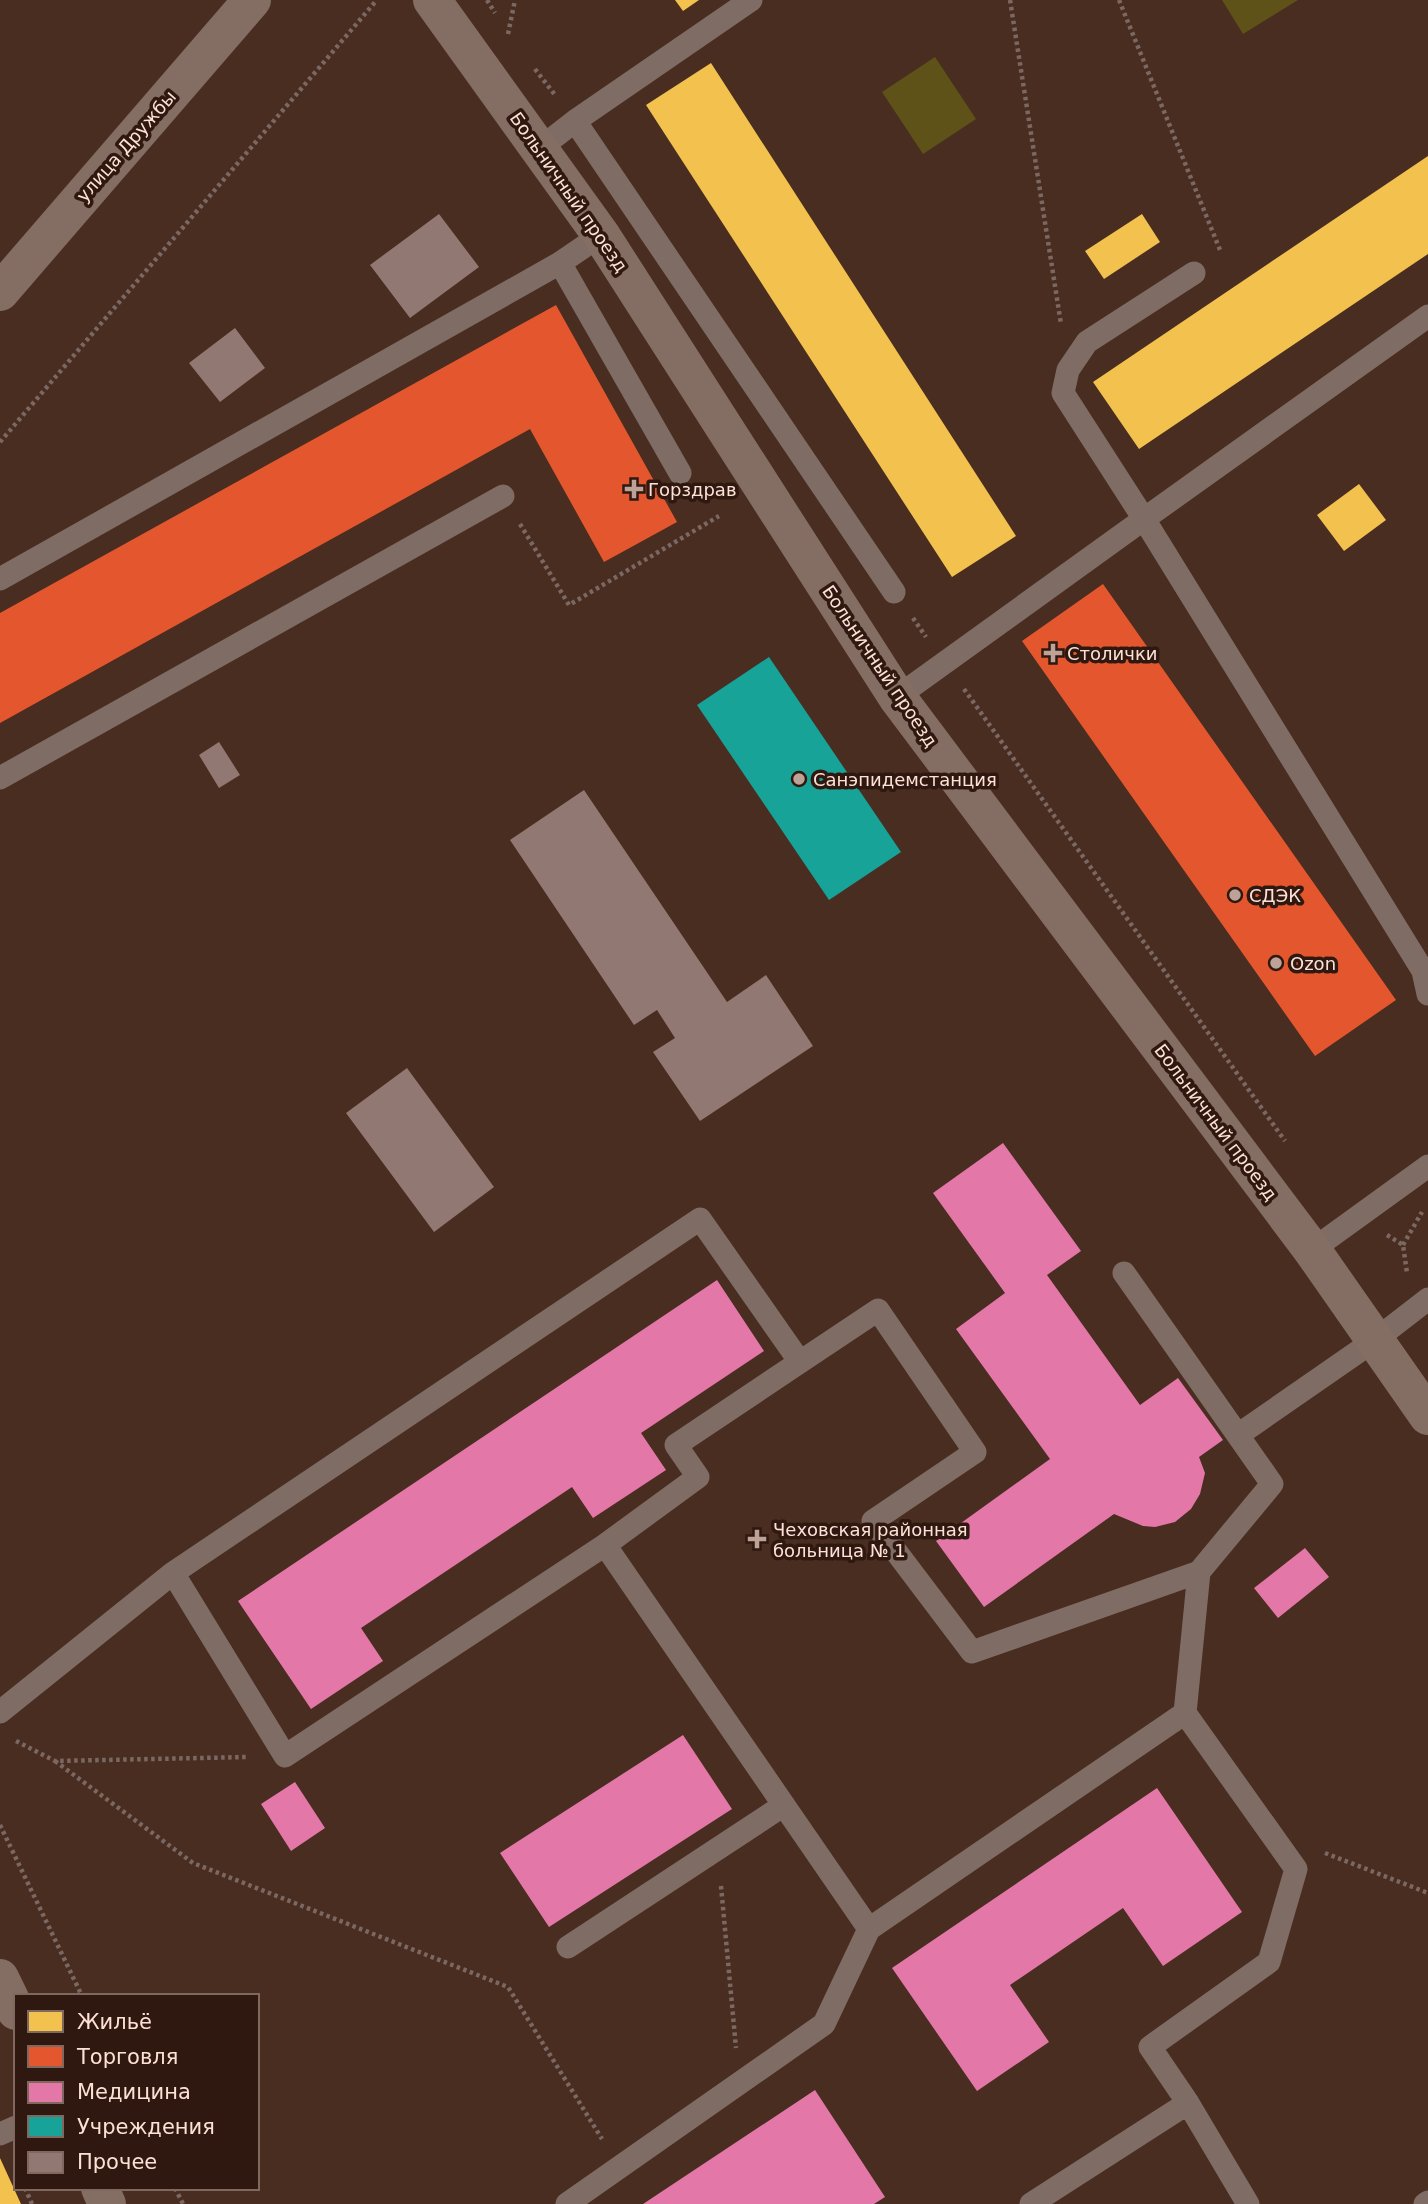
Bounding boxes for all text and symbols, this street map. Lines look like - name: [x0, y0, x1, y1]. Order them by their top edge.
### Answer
- street label: улица Дружбы: [72, 86, 180, 206]
- street label: Больничный проезд: [506, 108, 632, 276]
- place label: Горздрав: [648, 479, 737, 500]
- marker: Горздрав: [626, 481, 642, 497]
- street label: Больничный проезд: [818, 581, 942, 751]
- place label: Столички: [1067, 643, 1157, 664]
- marker: Столички: [1045, 645, 1061, 661]
- place label: Санэпидемстанция: [813, 769, 997, 790]
- marker: Санэпидемстанция: [791, 771, 807, 787]
- place label: СДЭК: [1249, 885, 1301, 906]
- marker: СДЭК: [1227, 887, 1243, 903]
- place label: Ozon: [1290, 953, 1336, 974]
- marker: Ozon: [1268, 955, 1284, 971]
- street label: Больничный проезд: [1150, 1040, 1282, 1204]
- place label: Чеховская районная больница № 1: [773, 1519, 968, 1561]
- marker: Чеховская районная больница № 1: [747, 1529, 767, 1549]
- legend: [14, 1994, 259, 2190]
- text: Жильё: [77, 2010, 152, 2034]
- text: Торговля: [76, 2045, 178, 2069]
- text: Медицина: [77, 2080, 191, 2104]
- text: Учреждения: [77, 2115, 215, 2139]
- text: Прочее: [77, 2150, 157, 2174]

